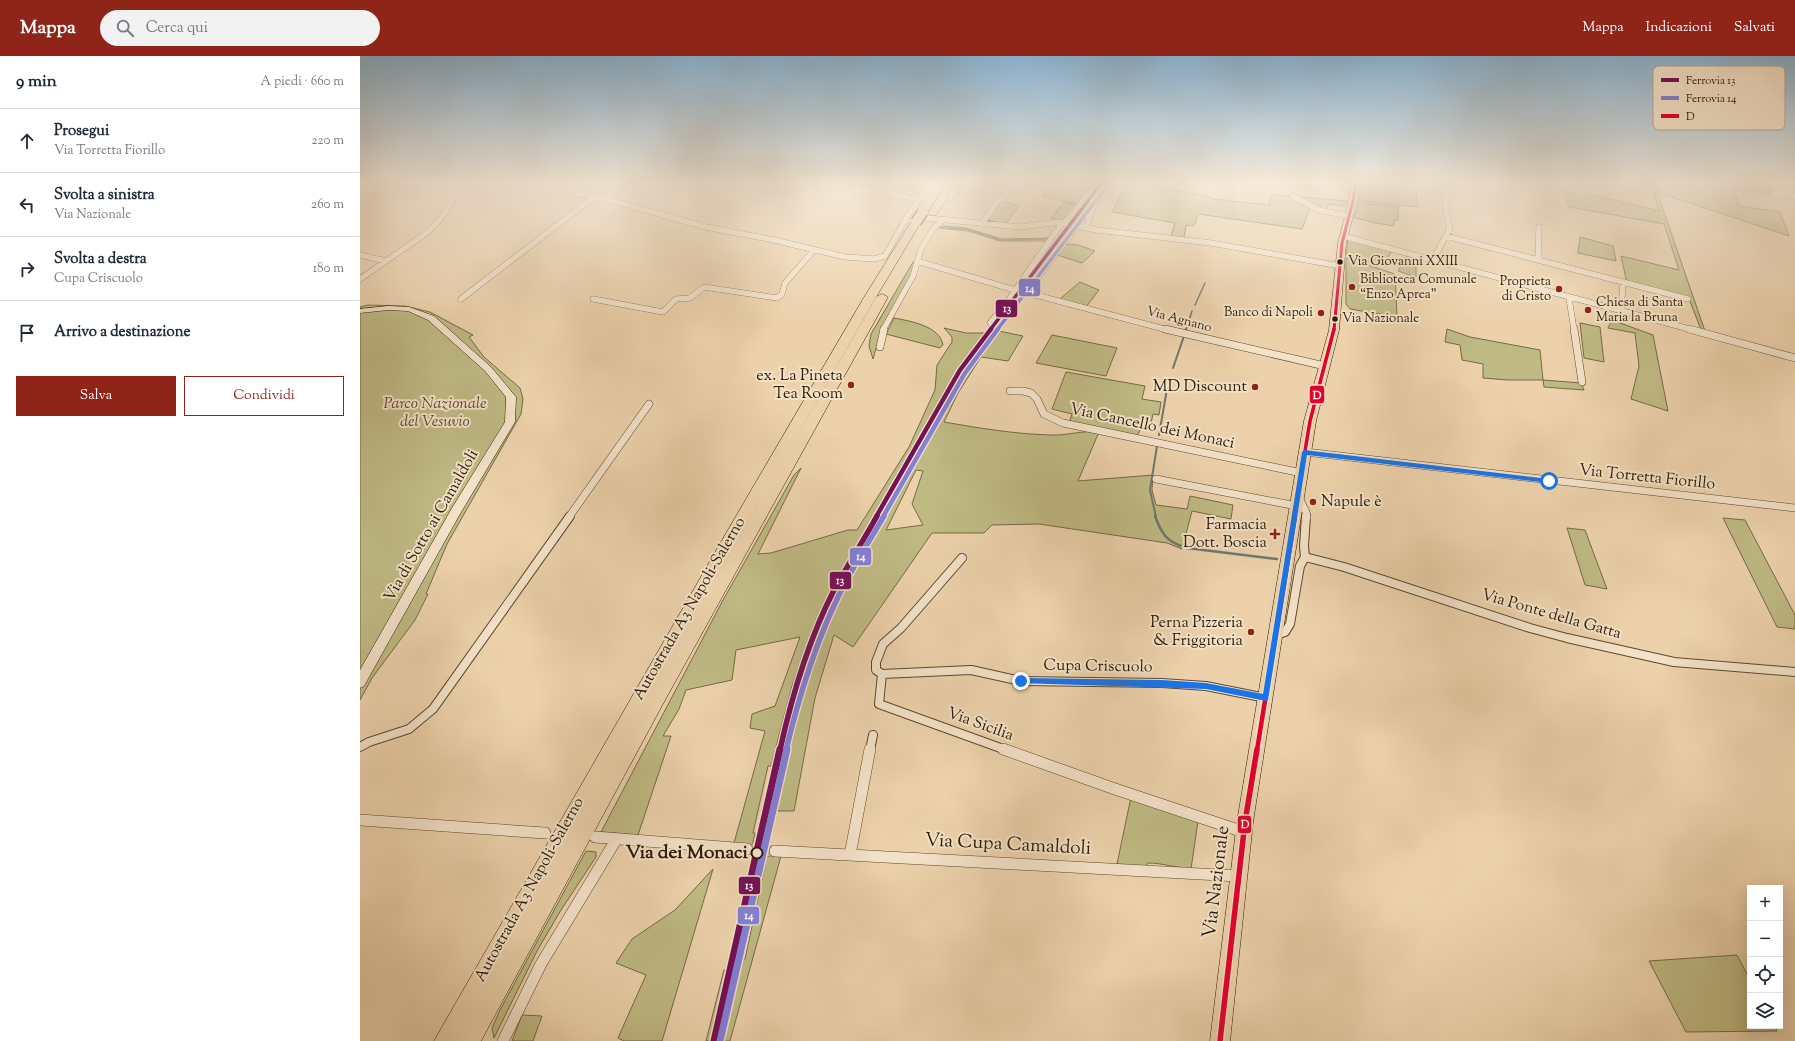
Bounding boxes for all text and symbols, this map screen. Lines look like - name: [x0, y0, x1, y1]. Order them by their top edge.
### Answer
- search box: [100, 10, 380, 46]
- text: Mappa: [20, 15, 76, 42]
- icon: search: [114, 17, 136, 39]
- text: Cerca qui: [146, 18, 208, 39]
- text: Mappa: [1583, 18, 1624, 38]
- text: Indicazioni: [1646, 18, 1712, 38]
- text: Salvati: [1734, 18, 1775, 38]
- legend: [1653, 66, 1785, 130]
- text: 9 min: [16, 70, 57, 94]
- text: A piedi · 660 m: [261, 73, 344, 91]
- text: Ferrovia 13: [1686, 73, 1735, 89]
- text: Ferrovia 14: [1686, 91, 1737, 107]
- text: D: [1686, 109, 1695, 125]
- text: Prosegui: [54, 121, 109, 142]
- icon: ahead: [16, 130, 38, 152]
- text: 220 m: [311, 132, 344, 150]
- text: Via Torretta Fiorillo: [54, 142, 165, 160]
- text: Svolta a sinistra: [54, 185, 155, 206]
- icon: left: [16, 194, 38, 216]
- text: 260 m: [311, 196, 344, 214]
- text: Via Nazionale: [54, 206, 131, 224]
- text: Svolta a destra: [54, 249, 147, 270]
- place label: Via Giovanni XXIII: [1348, 253, 1459, 271]
- marker: Via Giovanni XXIII: [1335, 257, 1345, 267]
- icon: right: [16, 258, 38, 280]
- text: 180 m: [313, 260, 344, 278]
- text: Cupa Criscuolo: [54, 270, 143, 288]
- place label: Biblioteca Comunale “Enzo Aprea”: [1360, 271, 1477, 304]
- place label: Proprieta di Cristo: [1500, 273, 1551, 306]
- line badge: 14: [1018, 278, 1041, 297]
- text: 14: [1024, 281, 1035, 297]
- marker: Biblioteca Comunale “Enzo Aprea”: [1347, 282, 1357, 292]
- marker: Proprieta di Cristo: [1554, 284, 1564, 294]
- place label: Chiesa di Santa Maria la Bruna: [1596, 294, 1683, 327]
- line badge: 13: [995, 299, 1018, 318]
- text: 13: [1002, 301, 1012, 317]
- street label: Via Agnano: [1144, 303, 1214, 337]
- place label: Banco di Napoli: [1224, 304, 1313, 322]
- marker: Chiesa di Santa Maria la Bruna: [1583, 305, 1593, 315]
- marker: Banco di Napoli: [1316, 308, 1326, 318]
- place label: Via Nazionale: [1342, 310, 1419, 328]
- marker: Via Nazionale: [1330, 314, 1340, 324]
- icon: arrive: [16, 322, 38, 344]
- text: Arrivo a destinazione: [54, 322, 190, 343]
- place label: ex. La Pineta Tea Room: [756, 365, 844, 406]
- button: Salva: [16, 376, 176, 416]
- button: Condividi: [184, 376, 344, 416]
- place label: MD Discount: [1153, 376, 1248, 399]
- marker: ex. La Pineta Tea Room: [846, 380, 856, 390]
- marker: MD Discount: [1250, 382, 1260, 392]
- line badge: D: [1309, 385, 1325, 404]
- text: D: [1312, 388, 1322, 404]
- park label: Parco Nazionale del Vesuvio: [384, 393, 486, 434]
- street label: Via Cancello dei Monaci: [1067, 398, 1237, 456]
- street label: Via di Sotto ai Camaldoli: [379, 445, 485, 606]
- street label: Via Torretta Fiorillo: [1578, 459, 1717, 497]
- route start: [1540, 472, 1558, 490]
- place label: Napule è: [1321, 491, 1382, 514]
- marker: Napule è: [1308, 497, 1318, 507]
- street label: Autostrada A3 Napoli-Salerno: [628, 513, 752, 705]
- place label: Farmacia Dott. Boscia: [1183, 514, 1268, 555]
- marker: Farmacia Dott. Boscia: [1270, 529, 1280, 539]
- line badge: 14: [849, 547, 872, 566]
- text: 14: [855, 549, 866, 565]
- line badge: 13: [829, 571, 852, 590]
- text: 13: [835, 573, 845, 589]
- street label: Via Ponte della Gatta: [1478, 584, 1624, 646]
- place label: Perna Pizzeria & Friggitoria: [1150, 612, 1244, 653]
- marker: Perna Pizzeria & Friggitoria: [1246, 627, 1256, 637]
- street label: Cupa Criscuolo: [1043, 655, 1153, 679]
- route end: [1012, 672, 1030, 690]
- street label: Via Sicilia: [943, 702, 1017, 748]
- street label: Autostrada A3 Napoli-Salerno: [470, 793, 591, 987]
- line badge: D: [1237, 815, 1252, 834]
- text: D: [1240, 817, 1250, 833]
- street label: Via Nazionale: [1197, 824, 1237, 940]
- street label: Via Cupa Camaldoli: [924, 827, 1092, 863]
- place label: Via dei Monaci: [625, 840, 749, 867]
- marker: Via dei Monaci: [750, 846, 764, 860]
- line badge: 13: [738, 876, 761, 895]
- text: 13: [744, 878, 754, 894]
- map controls: [1747, 885, 1783, 1029]
- button: +: [1747, 885, 1783, 921]
- line badge: 14: [737, 906, 760, 925]
- text: 14: [743, 908, 754, 924]
- button: −: [1747, 921, 1783, 957]
- button: locate: [1747, 957, 1783, 993]
- button: layers: [1747, 993, 1783, 1029]

